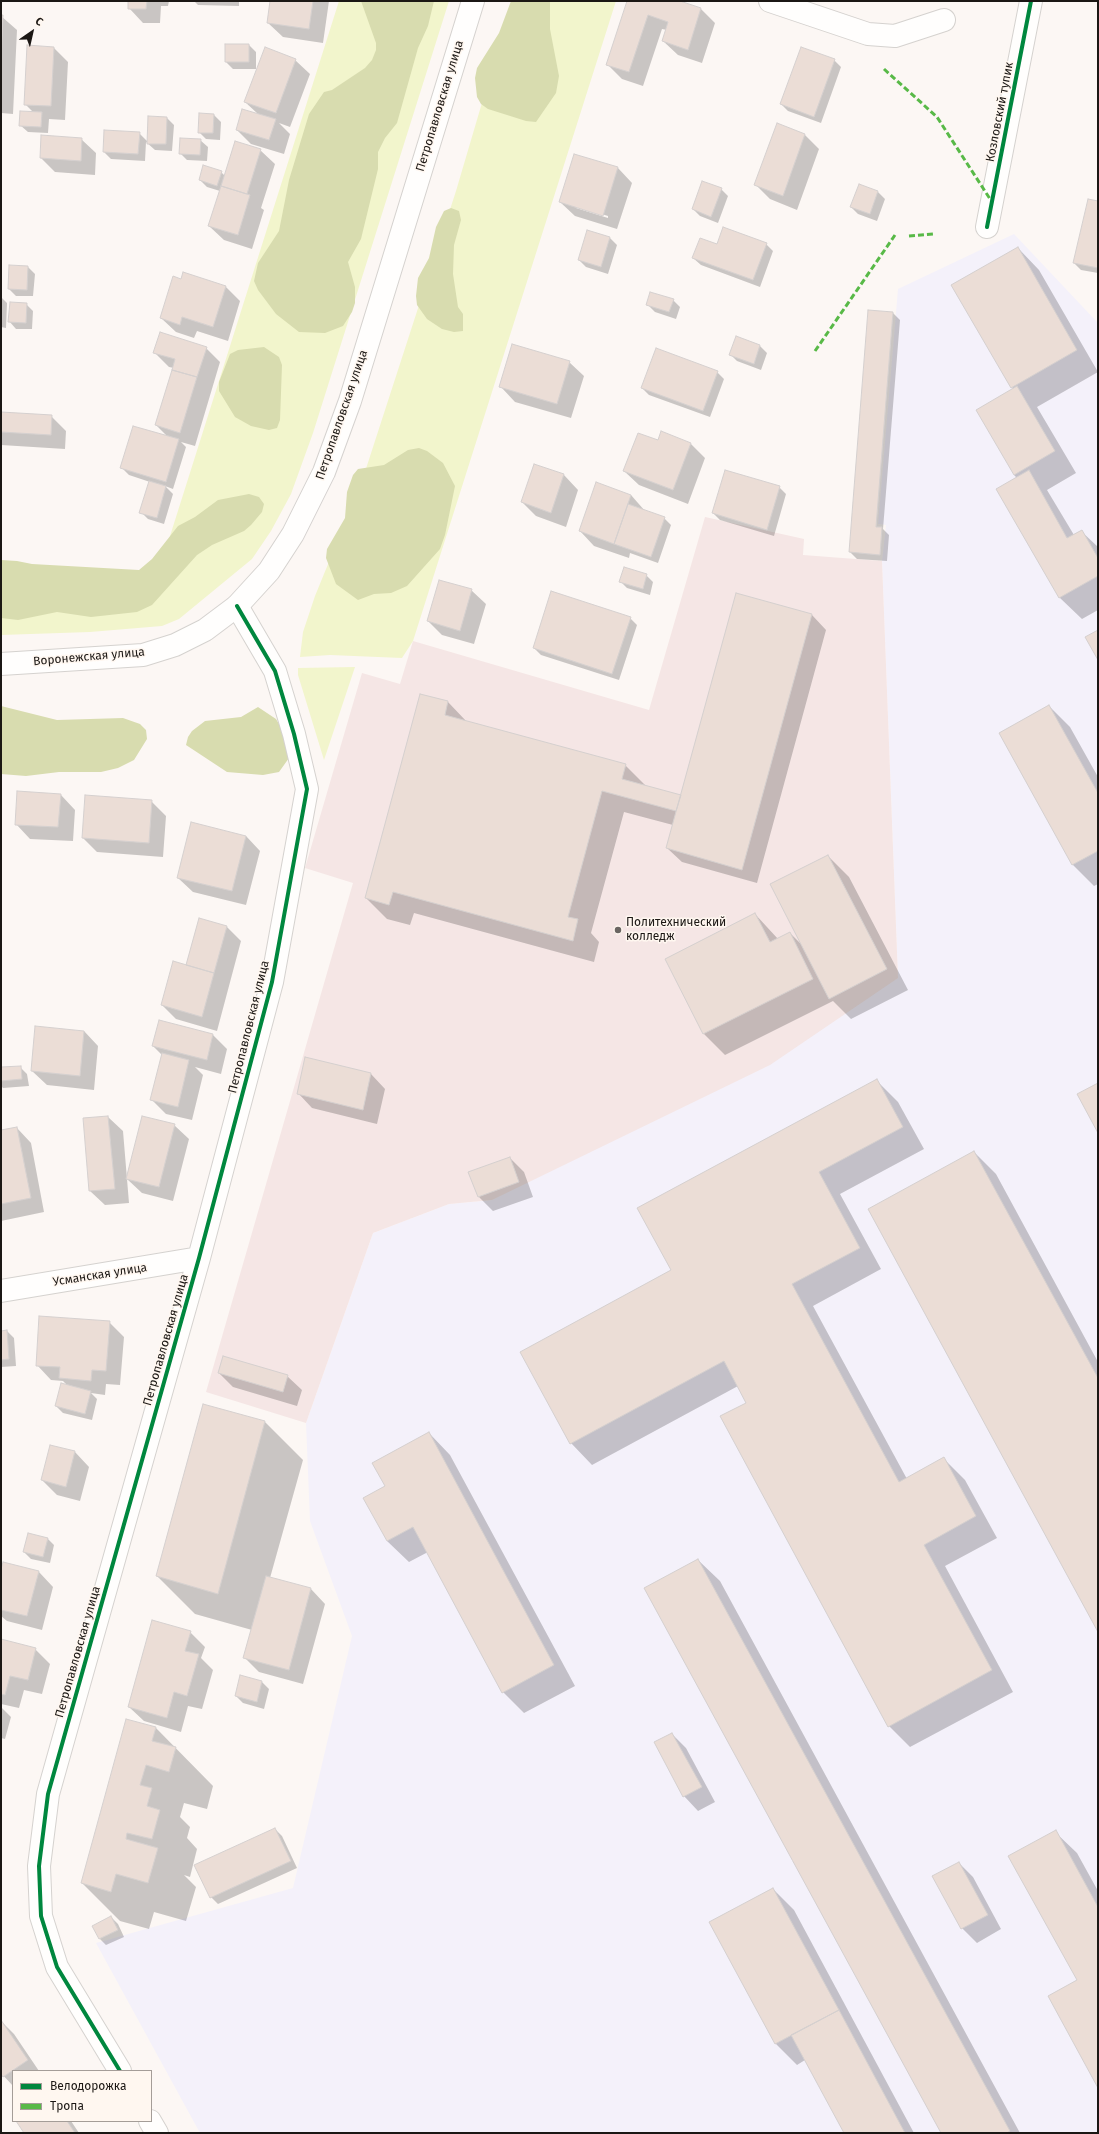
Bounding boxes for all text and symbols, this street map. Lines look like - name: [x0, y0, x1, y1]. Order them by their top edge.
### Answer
- north arrow: [12, 12, 52, 52]
- text: С: [33, 14, 45, 29]
- street label: Петропавловская улица: [413, 39, 467, 173]
- street label: Козловский тупик: [983, 61, 1017, 163]
- street label: Петропавловская улица: [313, 348, 371, 482]
- street label: Воронежская улица: [33, 645, 145, 669]
- place label: Политехнический колледж: [626, 916, 726, 944]
- marker: Политехнический колледж: [613, 925, 623, 935]
- street label: Петропавловская улица: [226, 959, 272, 1095]
- street label: Усманская улица: [52, 1260, 148, 1290]
- street label: Петропавловская улица: [140, 1272, 192, 1408]
- street label: Петропавловская улица: [52, 1584, 104, 1720]
- legend: [12, 2070, 152, 2122]
- text: Велодорожка: [50, 2079, 126, 2093]
- text: Тропа: [50, 2099, 84, 2113]

